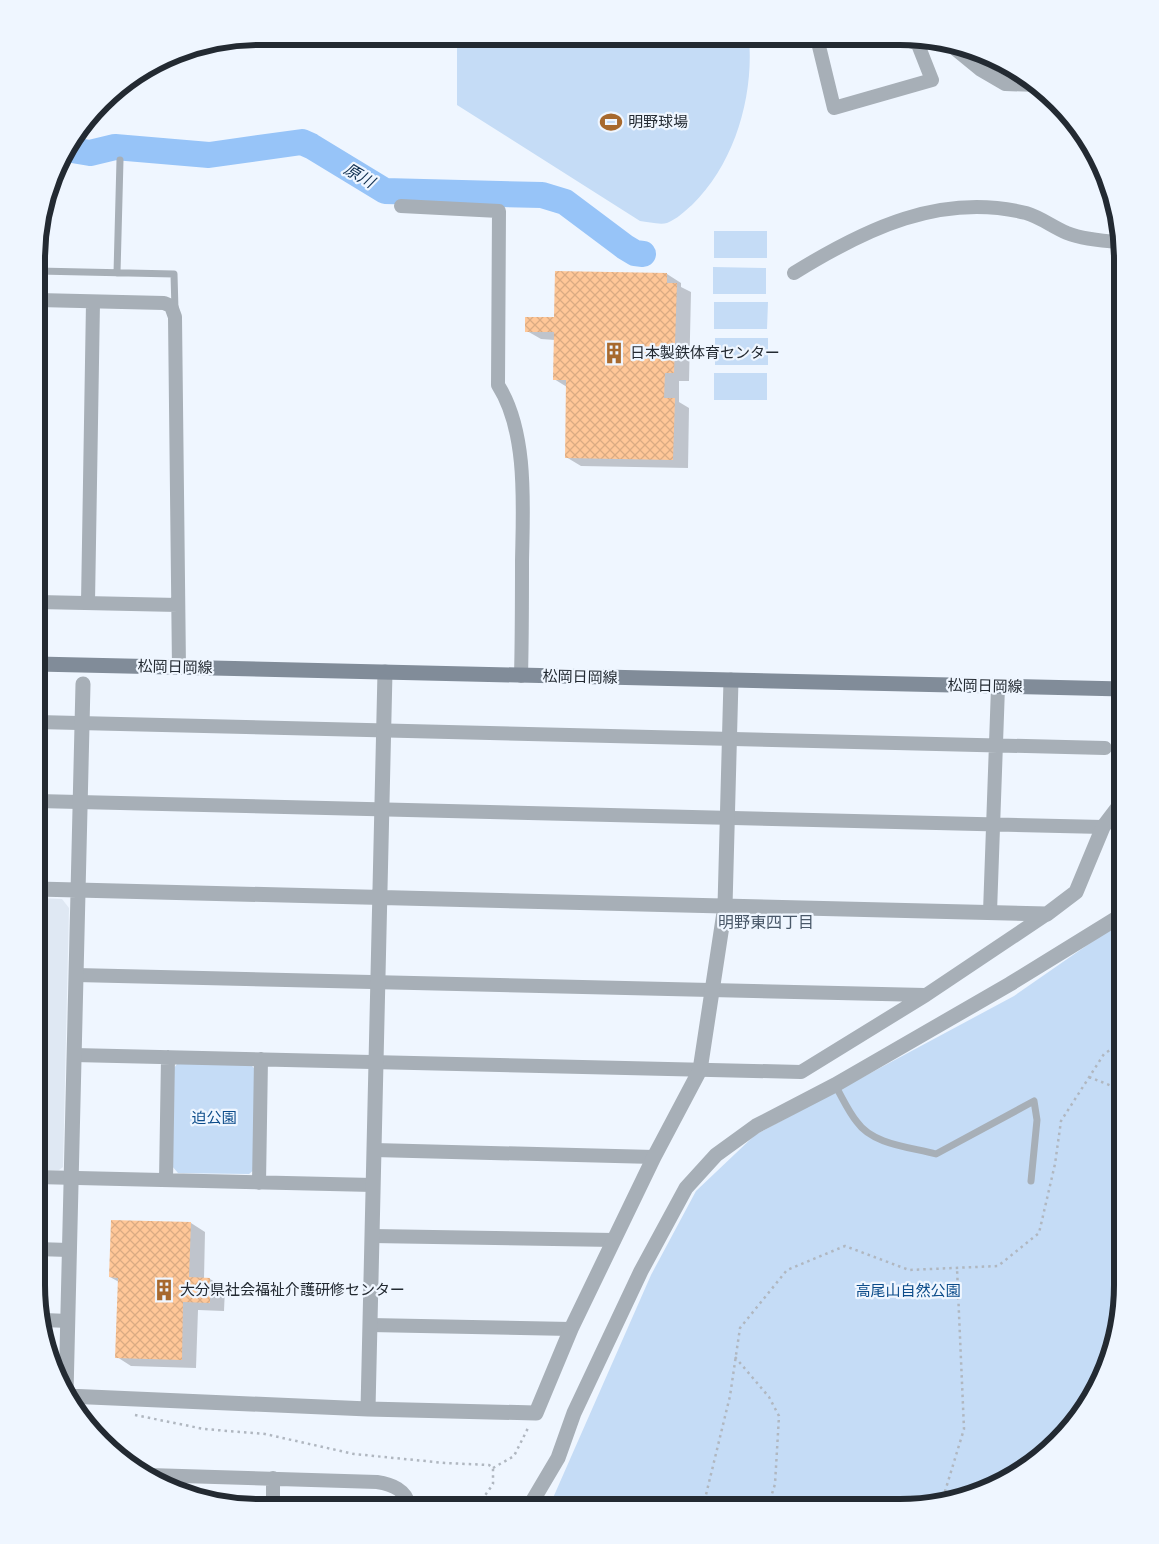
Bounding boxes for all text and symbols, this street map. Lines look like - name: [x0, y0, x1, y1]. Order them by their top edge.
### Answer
- sports icon: 明野球場: [598, 109, 624, 135]
- place label: 明野球場: [628, 113, 688, 131]
- water label: 原川: [340, 159, 380, 194]
- building icon: 日本製鉄体育センター: [601, 340, 627, 366]
- place label: 日本製鉄体育センター: [630, 344, 780, 362]
- street label: 松岡日岡線: [137, 657, 213, 677]
- street label: 松岡日岡線: [542, 667, 618, 687]
- street label: 松岡日岡線: [947, 676, 1023, 696]
- district label: 明野東四丁目: [718, 913, 814, 933]
- park label: 迫公園: [191, 1109, 237, 1127]
- building icon: 大分県社会福祉介護研修センター: [151, 1277, 177, 1303]
- place label: 大分県社会福祉介護研修センター: [180, 1281, 405, 1299]
- park label: 高尾山自然公園: [855, 1282, 961, 1300]

